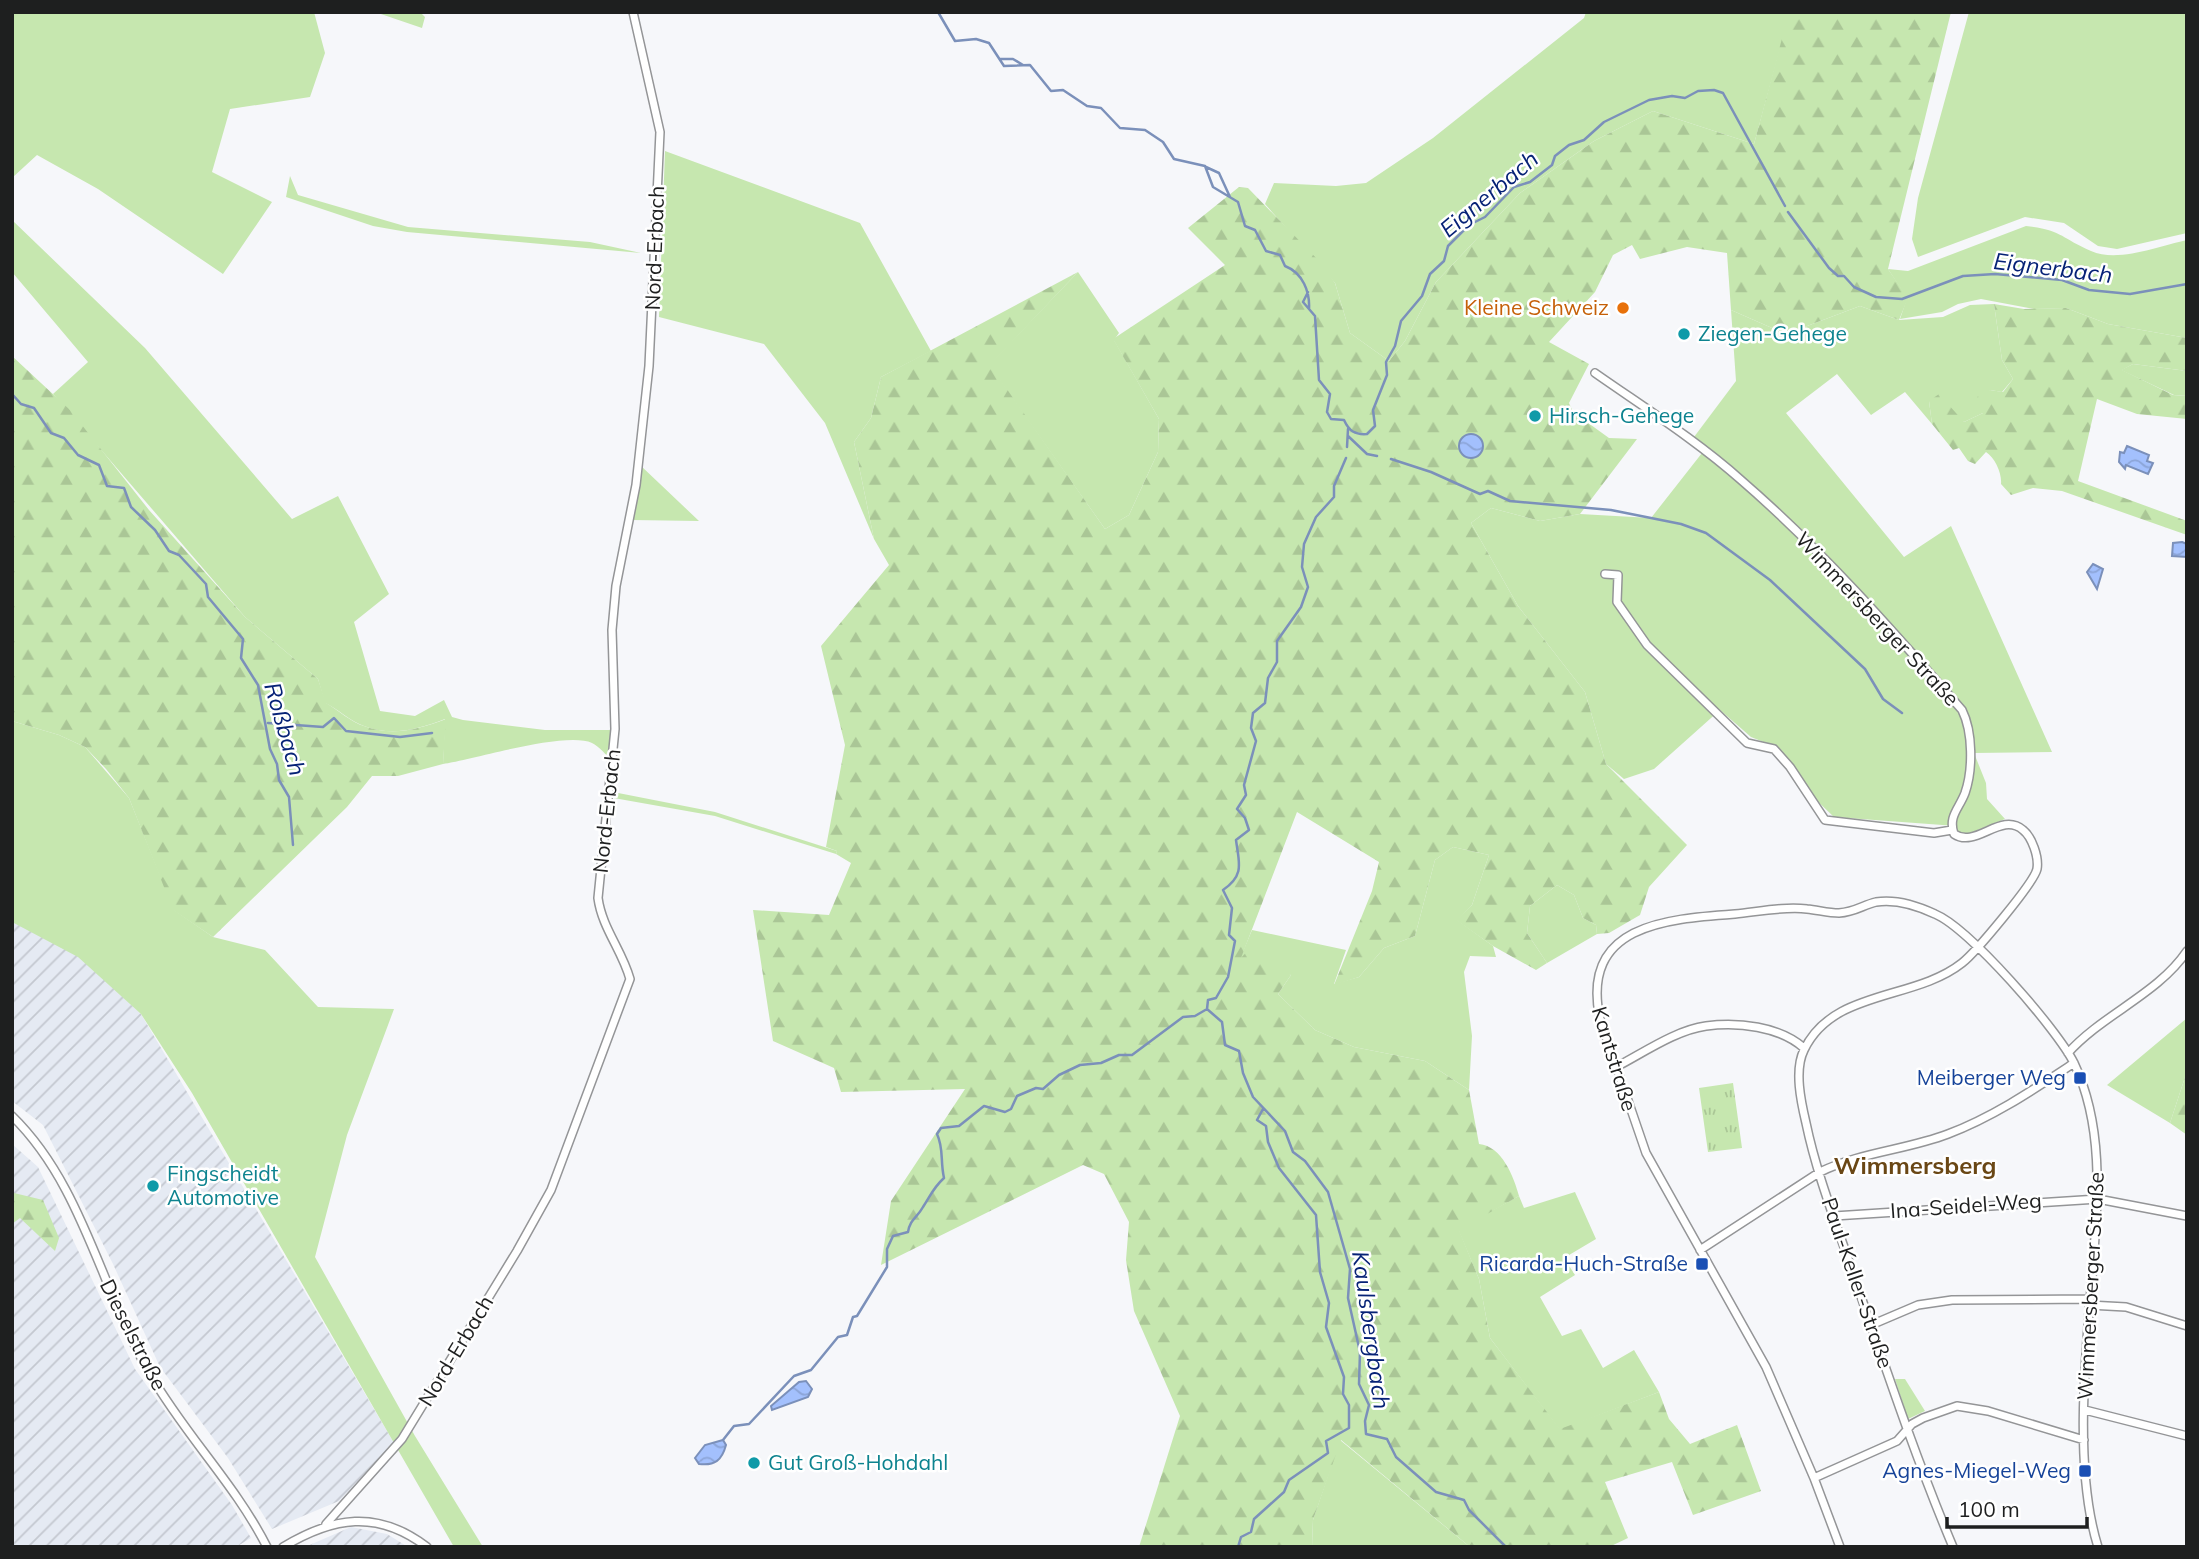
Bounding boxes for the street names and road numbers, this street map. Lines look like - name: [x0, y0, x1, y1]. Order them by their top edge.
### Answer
- street label: Nord-Erbach: [639, 185, 669, 311]
- street label: Wimmersberger Straße: [1790, 526, 1965, 711]
- street label: Nord-Erbach: [587, 748, 625, 874]
- street label: Kantstraße: [1587, 1003, 1643, 1114]
- street label: Wimmersberger Straße: [2071, 1171, 2109, 1401]
- street label: Ina-Seidel-Weg: [1889, 1187, 2042, 1223]
- street label: Paul-Keller-Straße: [1817, 1194, 1899, 1371]
- street label: Dieselstraße: [95, 1275, 173, 1395]
- street label: Nord-Erbach: [412, 1290, 498, 1411]

